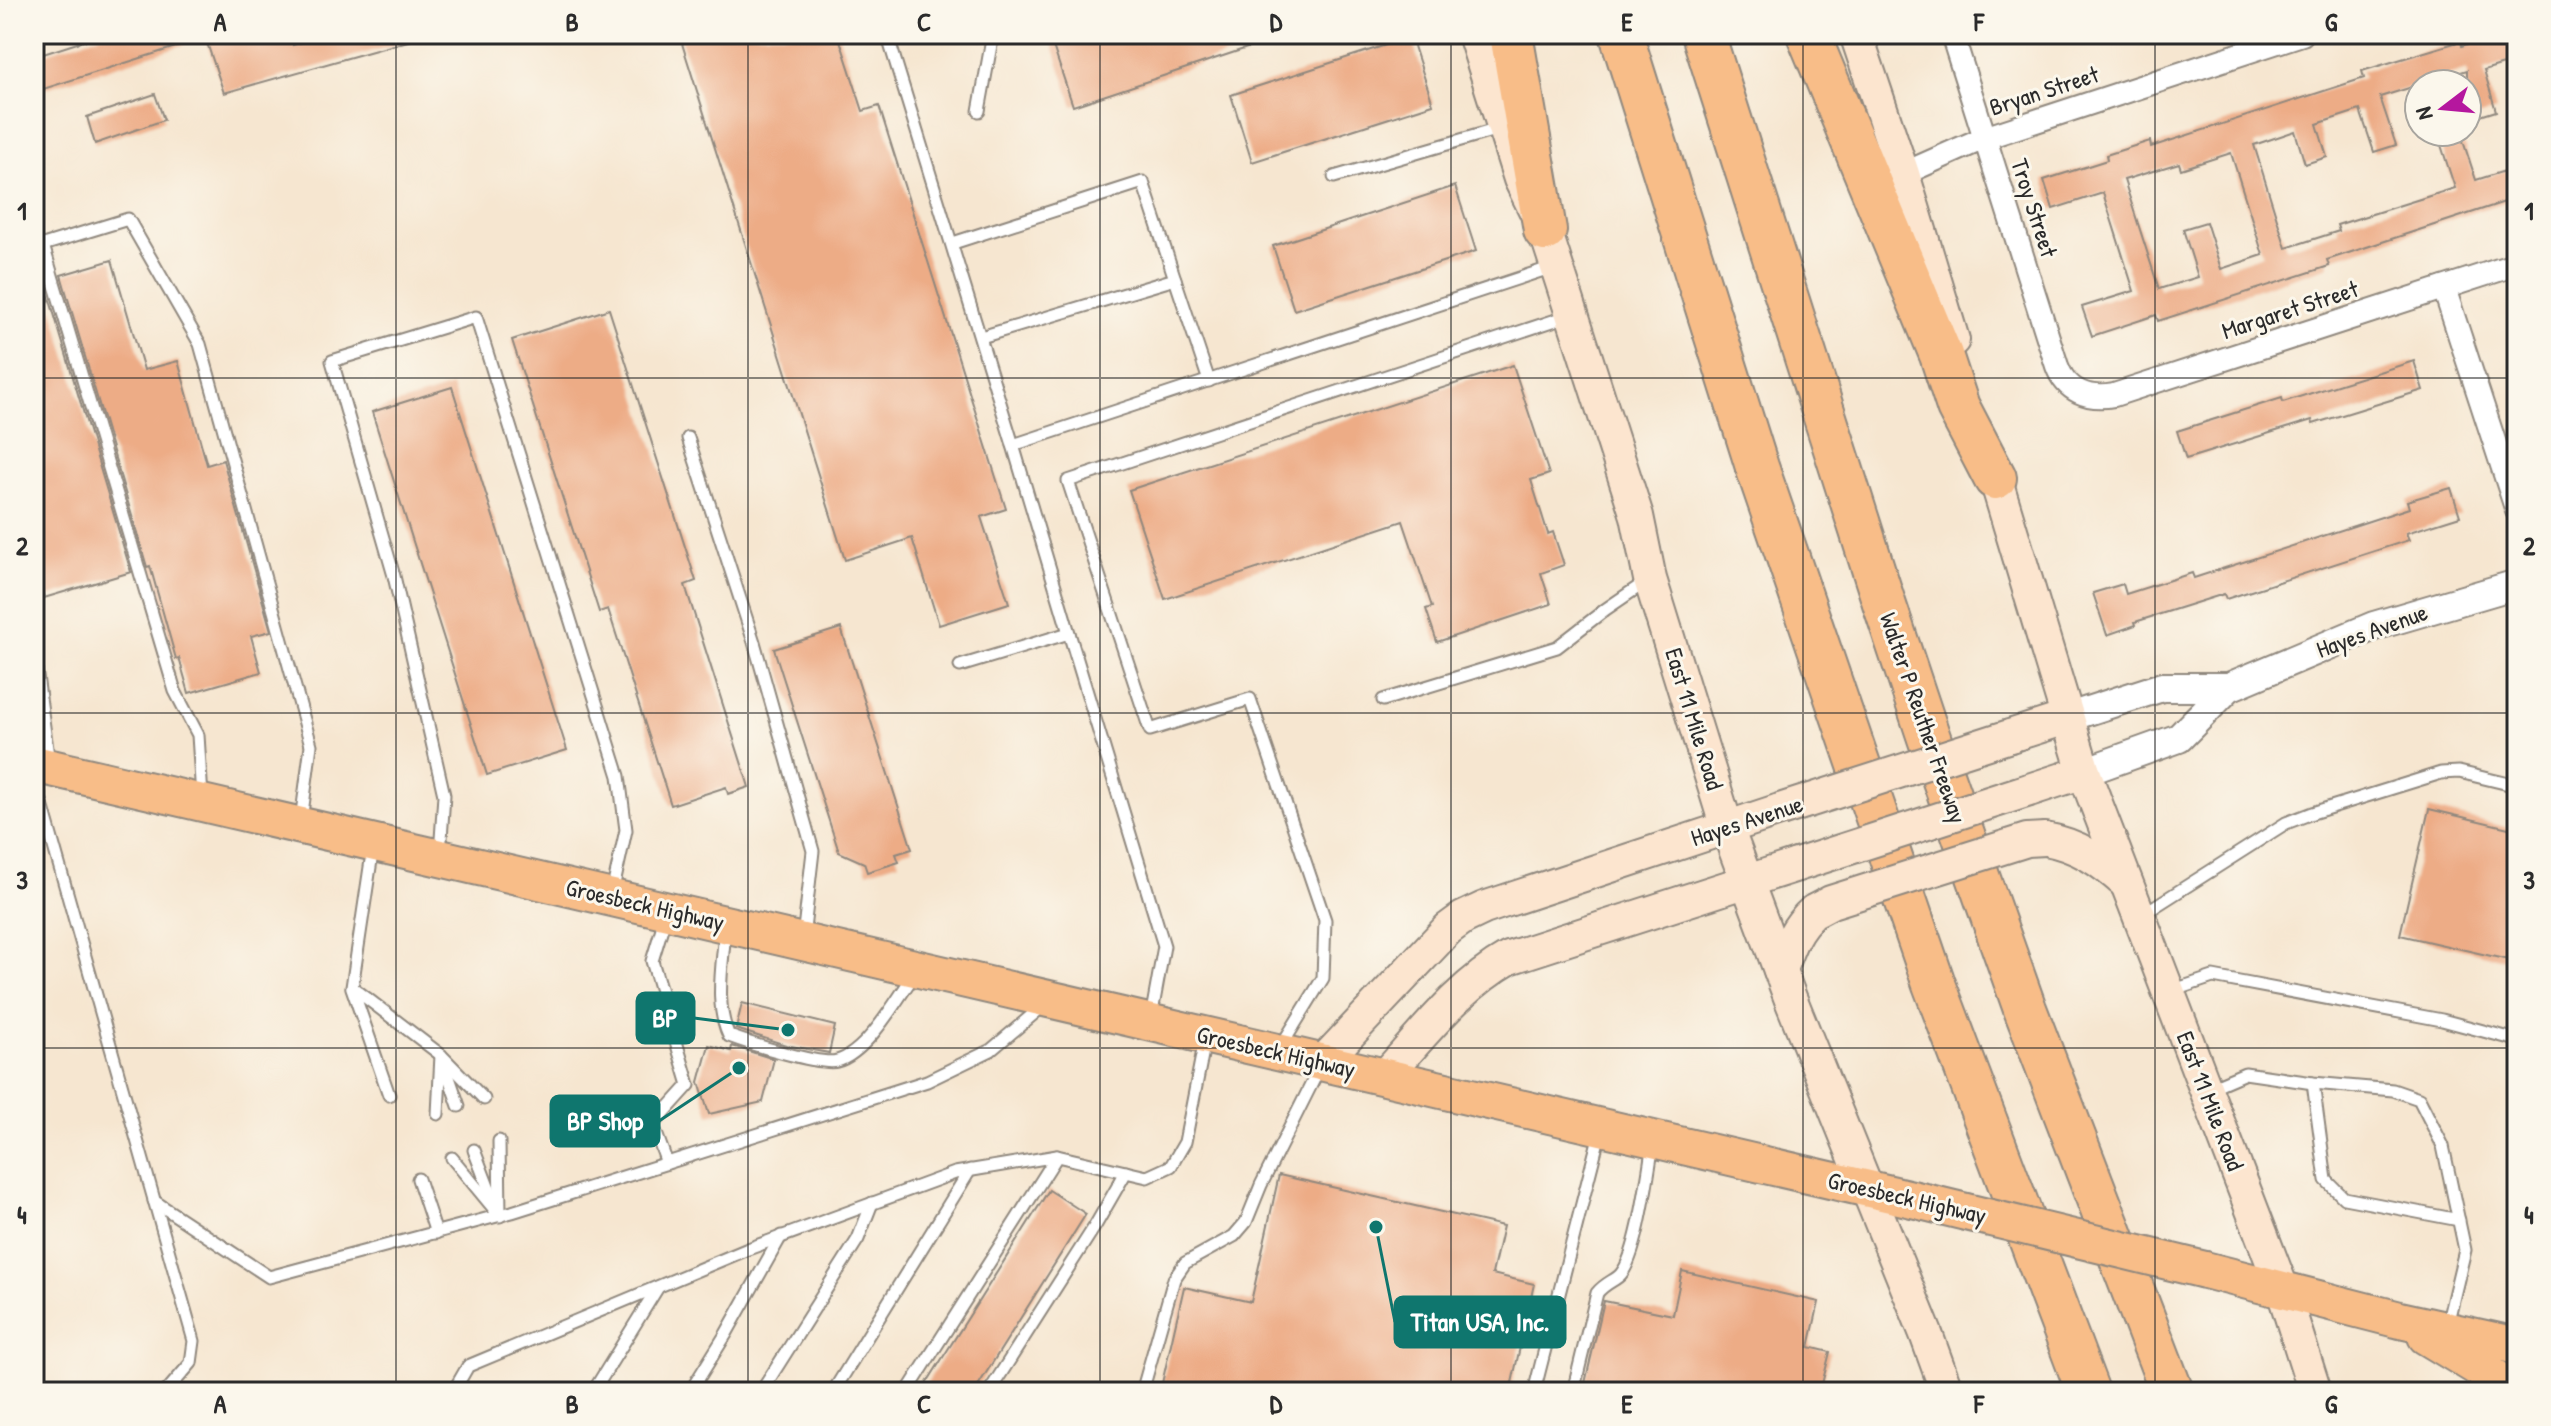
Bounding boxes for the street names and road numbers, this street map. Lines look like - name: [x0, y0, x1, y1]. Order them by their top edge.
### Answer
- street label: Bryan Street: [1985, 57, 2103, 123]
- street label: Troy Street: [2004, 154, 2066, 262]
- street label: Margaret Street: [2217, 272, 2363, 346]
- street label: Hayes Avenue: [2312, 595, 2432, 665]
- street label: Walter P Reuther Freeway: [1873, 608, 1975, 827]
- street label: East 11 Mile Road: [1658, 644, 1732, 793]
- street label: Hayes Avenue: [1687, 787, 1807, 853]
- street label: Groesbeck Highway: [563, 870, 728, 938]
- street label: Groesbeck Highway: [1194, 1017, 1359, 1085]
- street label: East 11 Mile Road: [2170, 1027, 2252, 1175]
- street label: Groesbeck Highway: [1825, 1163, 1990, 1231]

